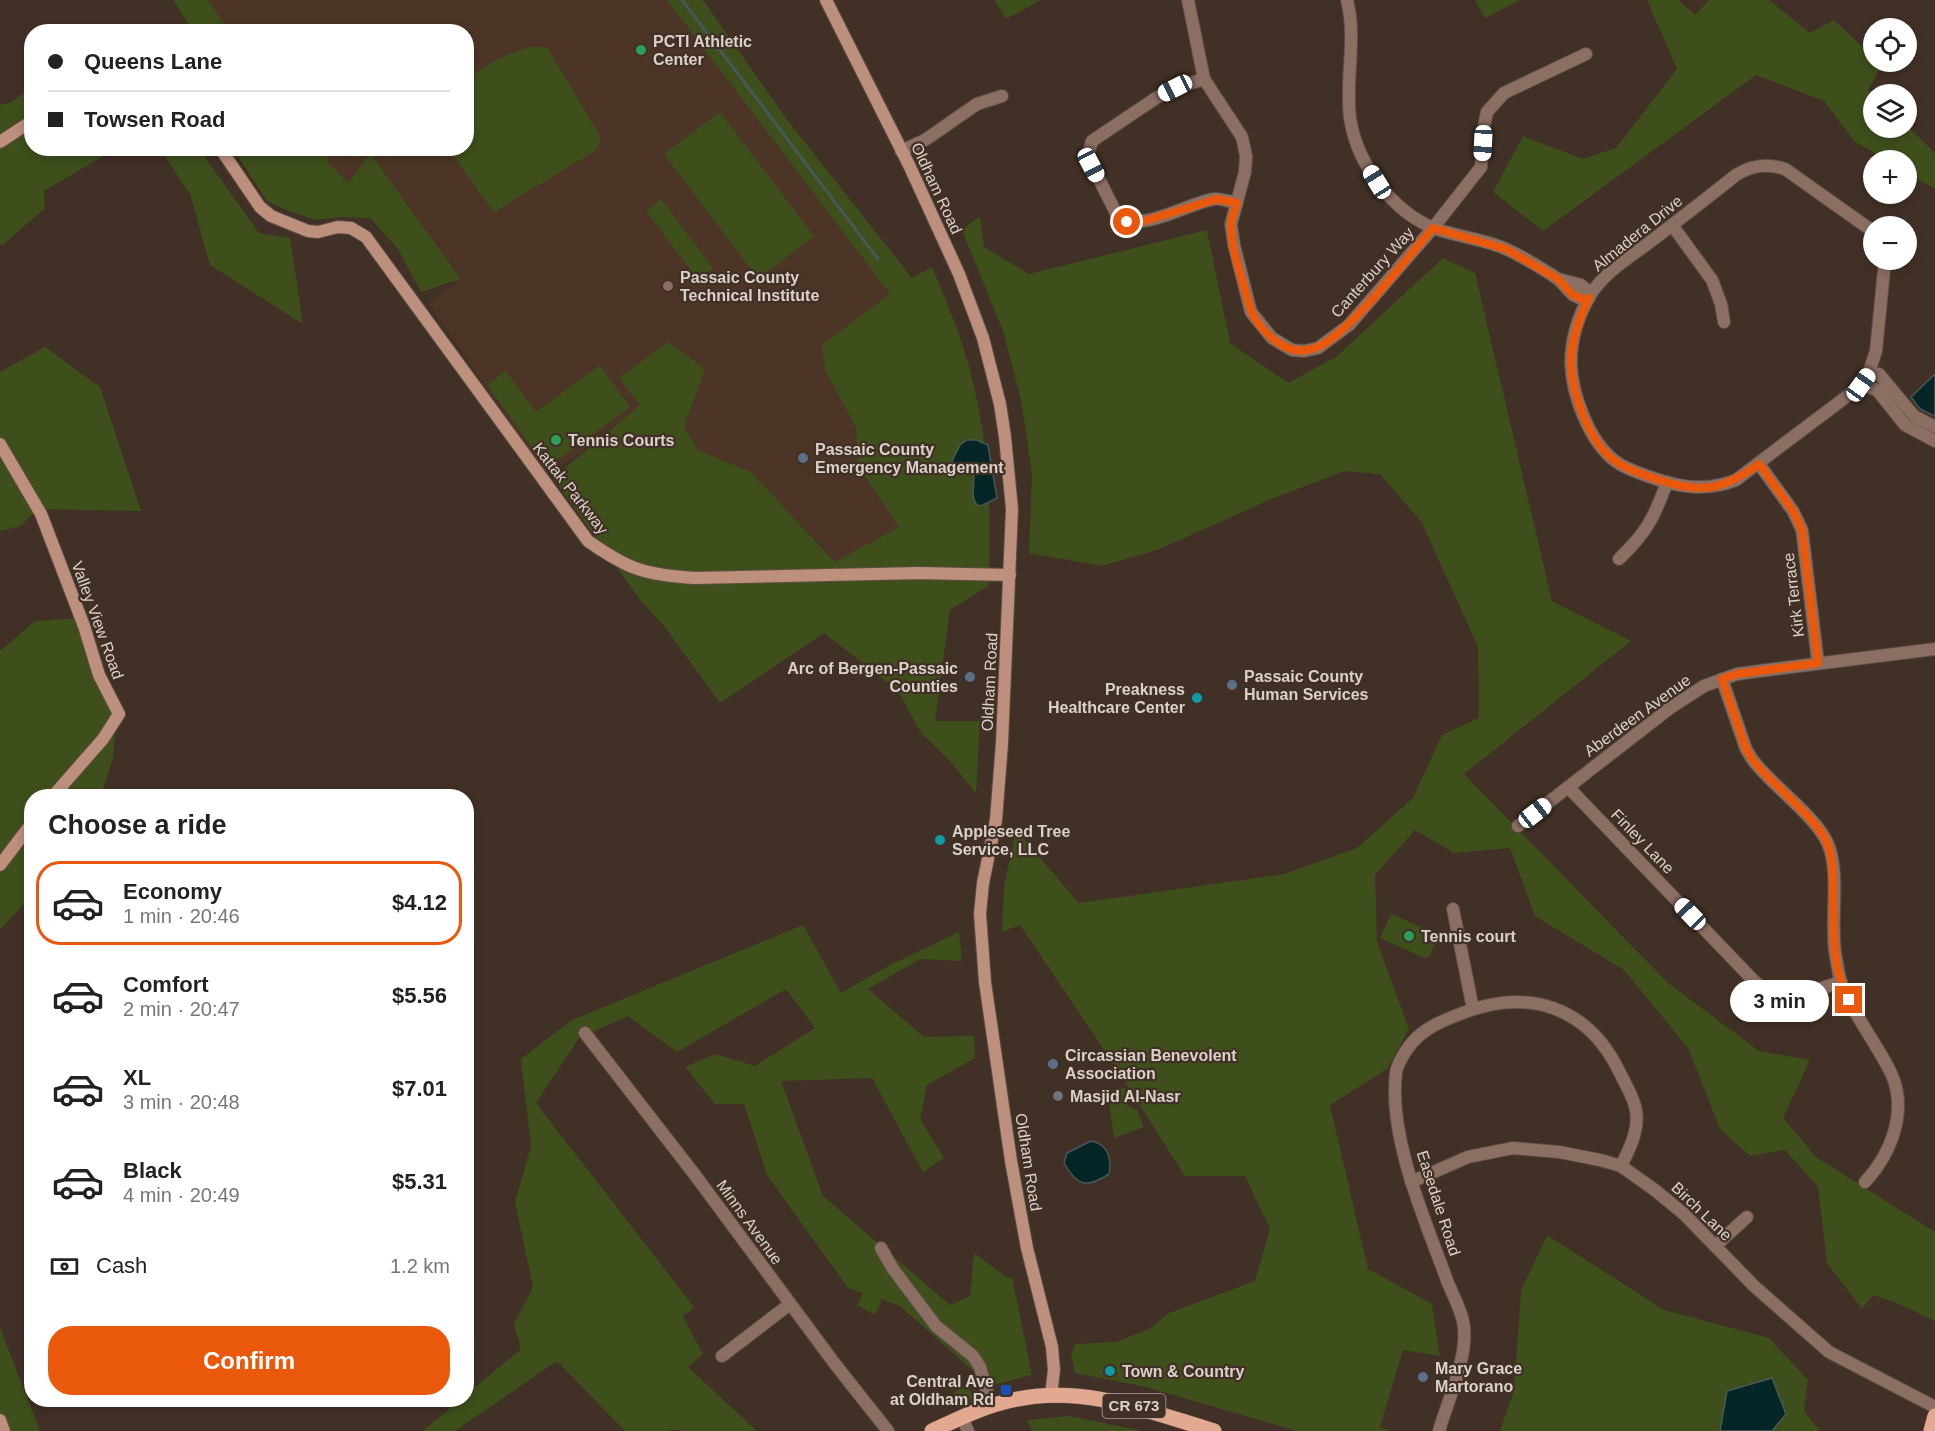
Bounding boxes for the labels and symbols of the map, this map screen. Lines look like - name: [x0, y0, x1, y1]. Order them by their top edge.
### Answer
- place label: PCTI Athletic Center: [653, 33, 752, 68]
- marker: PCTI Athletic Center: [634, 43, 648, 57]
- car: [1155, 72, 1195, 104]
- car: [1473, 125, 1493, 161]
- street label: Oldham Road: [908, 140, 965, 237]
- car: [1075, 145, 1107, 185]
- car: [1360, 162, 1394, 202]
- street label: Almadera Drive: [1589, 192, 1686, 275]
- route start: [1113, 208, 1140, 235]
- street label: Canterbury Way: [1328, 224, 1417, 321]
- place label: Passaic County Technical Institute: [680, 269, 819, 304]
- marker: Passaic County Technical Institute: [661, 279, 675, 293]
- car: [1843, 365, 1879, 405]
- place label: Tennis Courts: [568, 432, 674, 449]
- marker: Tennis Courts: [549, 433, 563, 447]
- street label: Kattak Parkway: [530, 439, 612, 537]
- place label: Passaic County Emergency Management: [815, 441, 1004, 476]
- marker: Passaic County Emergency Management: [796, 451, 810, 465]
- street label: Kirk Terrace: [1780, 552, 1807, 638]
- street label: Valley View Road: [68, 559, 127, 681]
- street label: Oldham Road: [978, 632, 1001, 732]
- place label: Arc of Bergen-Passaic Counties: [787, 660, 958, 695]
- place label: Passaic County Human Services: [1244, 668, 1369, 703]
- marker: Arc of Bergen-Passaic Counties: [963, 670, 977, 684]
- street label: Aberdeen Avenue: [1581, 671, 1694, 760]
- marker: Passaic County Human Services: [1225, 678, 1239, 692]
- place label: Preakness Healthcare Center: [1048, 681, 1185, 716]
- marker: Preakness Healthcare Center: [1190, 691, 1204, 705]
- car: [1515, 795, 1555, 831]
- street label: Finley Lane: [1608, 806, 1678, 877]
- place label: Appleseed Tree Service, LLC: [952, 823, 1070, 858]
- marker: Appleseed Tree Service, LLC: [933, 833, 947, 847]
- car: [1671, 895, 1709, 933]
- place label: Tennis court: [1421, 928, 1516, 945]
- marker: Tennis court: [1402, 929, 1416, 943]
- callout: 3 min: [1729, 979, 1828, 1021]
- route end: [1835, 986, 1862, 1013]
- place label: Circassian Benevolent Association: [1065, 1047, 1237, 1082]
- marker: Circassian Benevolent Association: [1046, 1057, 1060, 1071]
- place label: Masjid Al-Nasr: [1070, 1088, 1181, 1105]
- marker: Masjid Al-Nasr: [1051, 1089, 1065, 1103]
- street label: Oldham Road: [1012, 1112, 1045, 1212]
- street label: Easedale Road: [1414, 1148, 1464, 1258]
- street label: Minns Avenue: [713, 1177, 786, 1268]
- street label: Birch Lane: [1668, 1179, 1735, 1244]
- place label: Mary Grace Martorano: [1435, 1360, 1522, 1395]
- place label: Town & Country: [1122, 1363, 1244, 1380]
- marker: Town & Country: [1103, 1364, 1117, 1378]
- marker: Mary Grace Martorano: [1416, 1370, 1430, 1384]
- place label: Central Ave at Oldham Rd: [890, 1373, 994, 1408]
- marker: Central Ave at Oldham Rd: [999, 1383, 1013, 1397]
- road number: CR 673: [1102, 1394, 1166, 1418]

